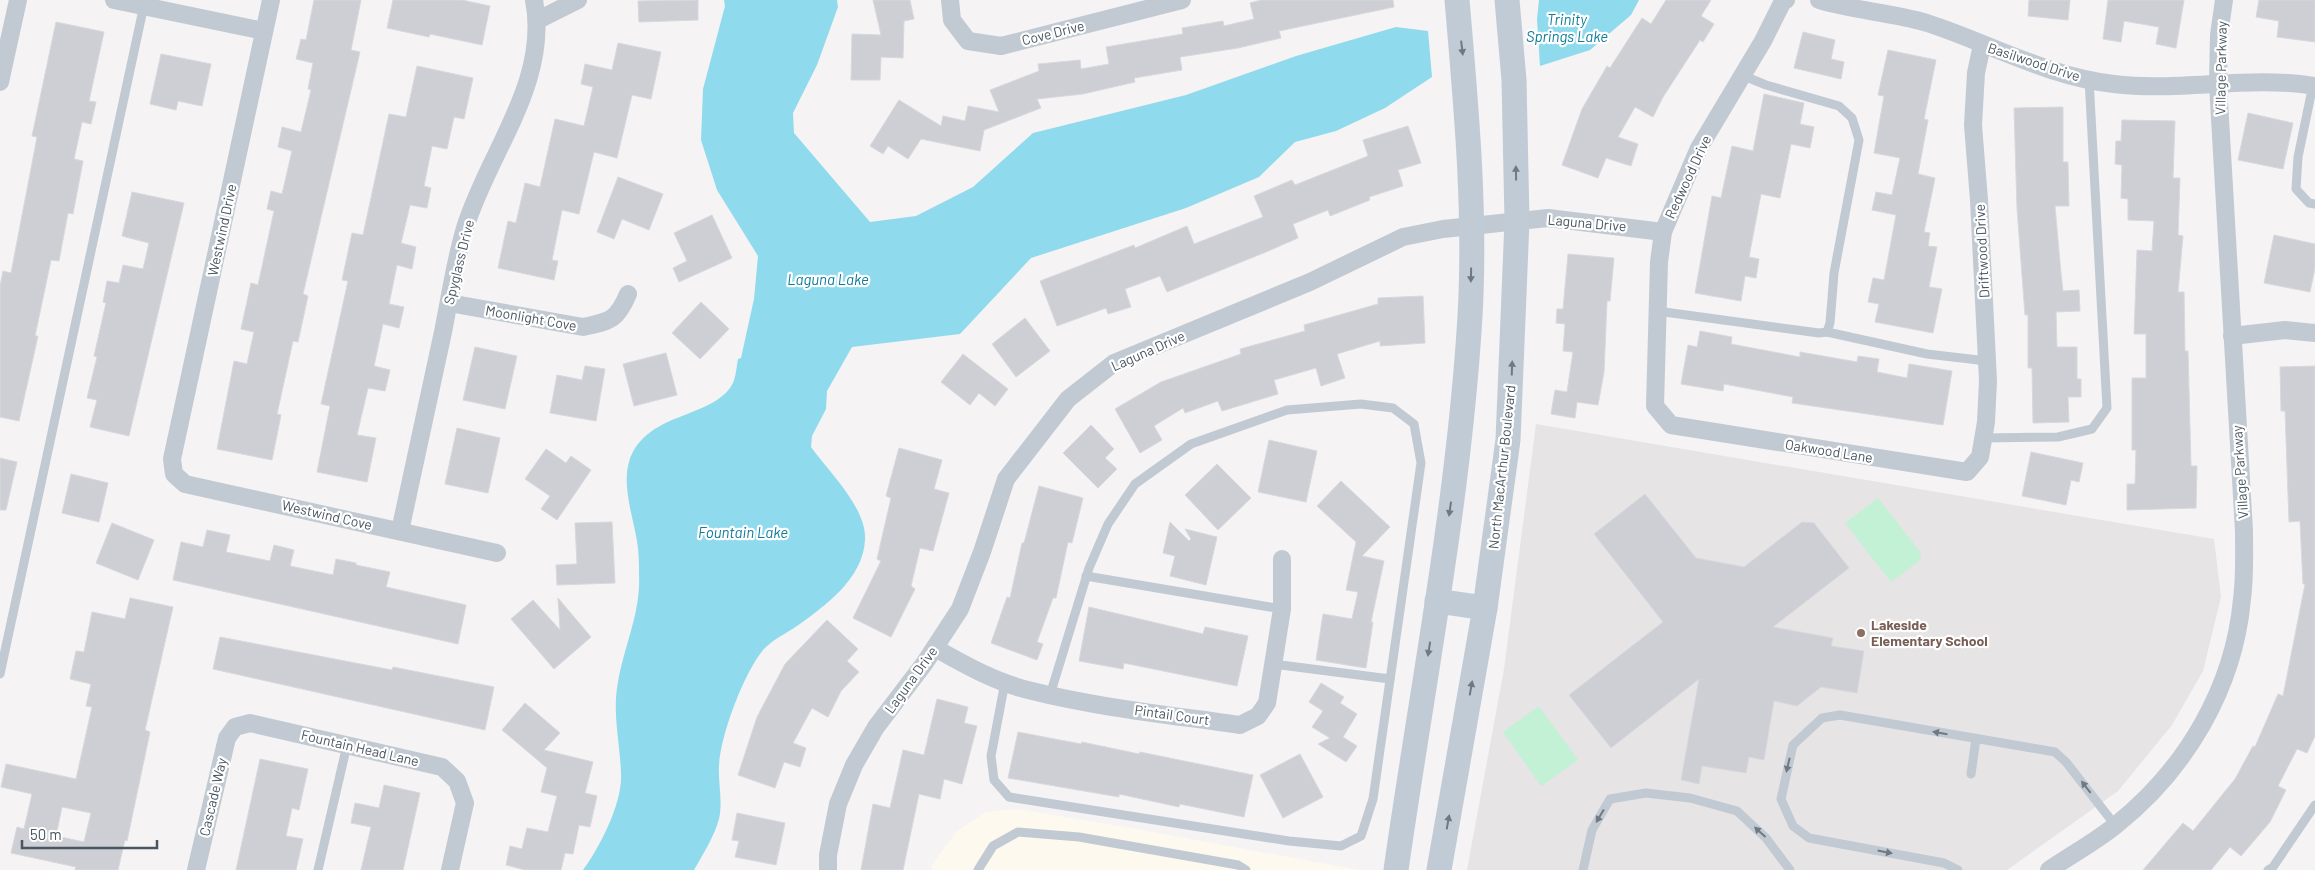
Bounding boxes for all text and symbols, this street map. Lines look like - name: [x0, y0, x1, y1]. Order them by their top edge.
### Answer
- water label: Trinity Springs Lake: [1526, 10, 1608, 45]
- street label: Cove Drive: [1020, 17, 1086, 48]
- street label: Village Parkway: [2211, 20, 2230, 115]
- street label: Basilwood Drive: [1986, 39, 2082, 84]
- one-way arrow: [1458, 41, 1466, 57]
- street label: Redwood Drive: [1661, 132, 1714, 221]
- one-way arrow: [1512, 164, 1520, 180]
- street label: Westwind Drive: [203, 182, 240, 277]
- street label: Driftwood Drive: [1971, 204, 1992, 298]
- street label: Laguna Drive: [1547, 211, 1627, 234]
- street label: Spyglass Drive: [440, 218, 477, 306]
- one-way arrow: [1467, 267, 1475, 283]
- water label: Laguna Lake: [787, 270, 869, 288]
- street label: Moonlight Cove: [484, 301, 578, 334]
- street label: Laguna Drive: [1108, 327, 1187, 374]
- one-way arrow: [1508, 360, 1516, 376]
- street label: North MacArthur Boulevard: [1484, 384, 1519, 550]
- street label: Village Parkway: [2228, 424, 2251, 520]
- street label: Oakwood Lane: [1784, 435, 1874, 466]
- street label: Westwind Cove: [280, 496, 374, 533]
- one-way arrow: [1446, 501, 1454, 517]
- water label: Fountain Lake: [698, 523, 788, 541]
- place label: Lakeside Elementary School: [1871, 616, 1988, 649]
- marker: Lakeside Elementary School: [1855, 627, 1867, 639]
- one-way arrow: [1425, 641, 1433, 657]
- street label: Laguna Drive: [881, 643, 941, 717]
- one-way arrow: [1468, 680, 1476, 696]
- street label: Pintail Court: [1134, 701, 1211, 728]
- street label: Fountain Head Lane: [300, 726, 421, 769]
- one-way arrow: [1932, 728, 1948, 736]
- street label: Cascade Way: [195, 756, 230, 838]
- one-way arrow: [1784, 757, 1792, 772]
- one-way arrow: [2080, 781, 2091, 794]
- one-way arrow: [1596, 809, 1605, 822]
- one-way arrow: [1444, 814, 1452, 830]
- scale bar: [22, 818, 158, 850]
- text: 50 m: [30, 825, 62, 843]
- one-way arrow: [1755, 826, 1767, 838]
- one-way arrow: [1878, 849, 1894, 857]

